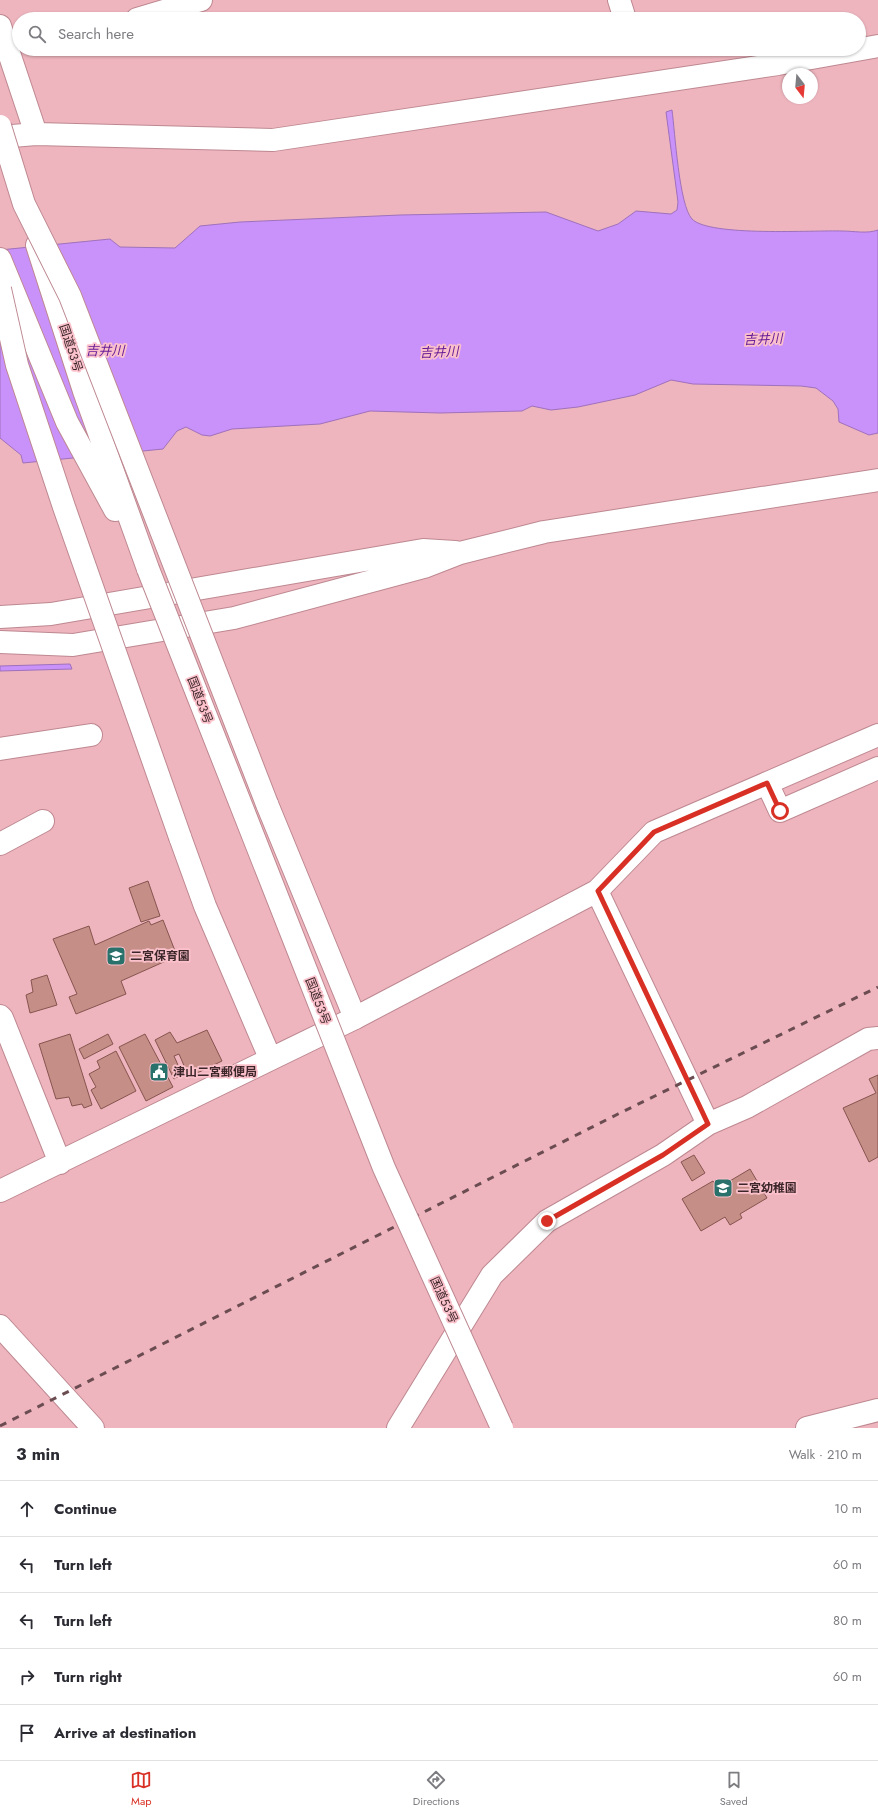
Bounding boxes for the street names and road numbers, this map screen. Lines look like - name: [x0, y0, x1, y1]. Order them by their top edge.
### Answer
- street label: 国道53号: [55, 322, 87, 374]
- street label: 国道53号: [183, 674, 217, 726]
- street label: 国道53号: [301, 975, 335, 1027]
- street label: 国道53号: [425, 1274, 463, 1326]

